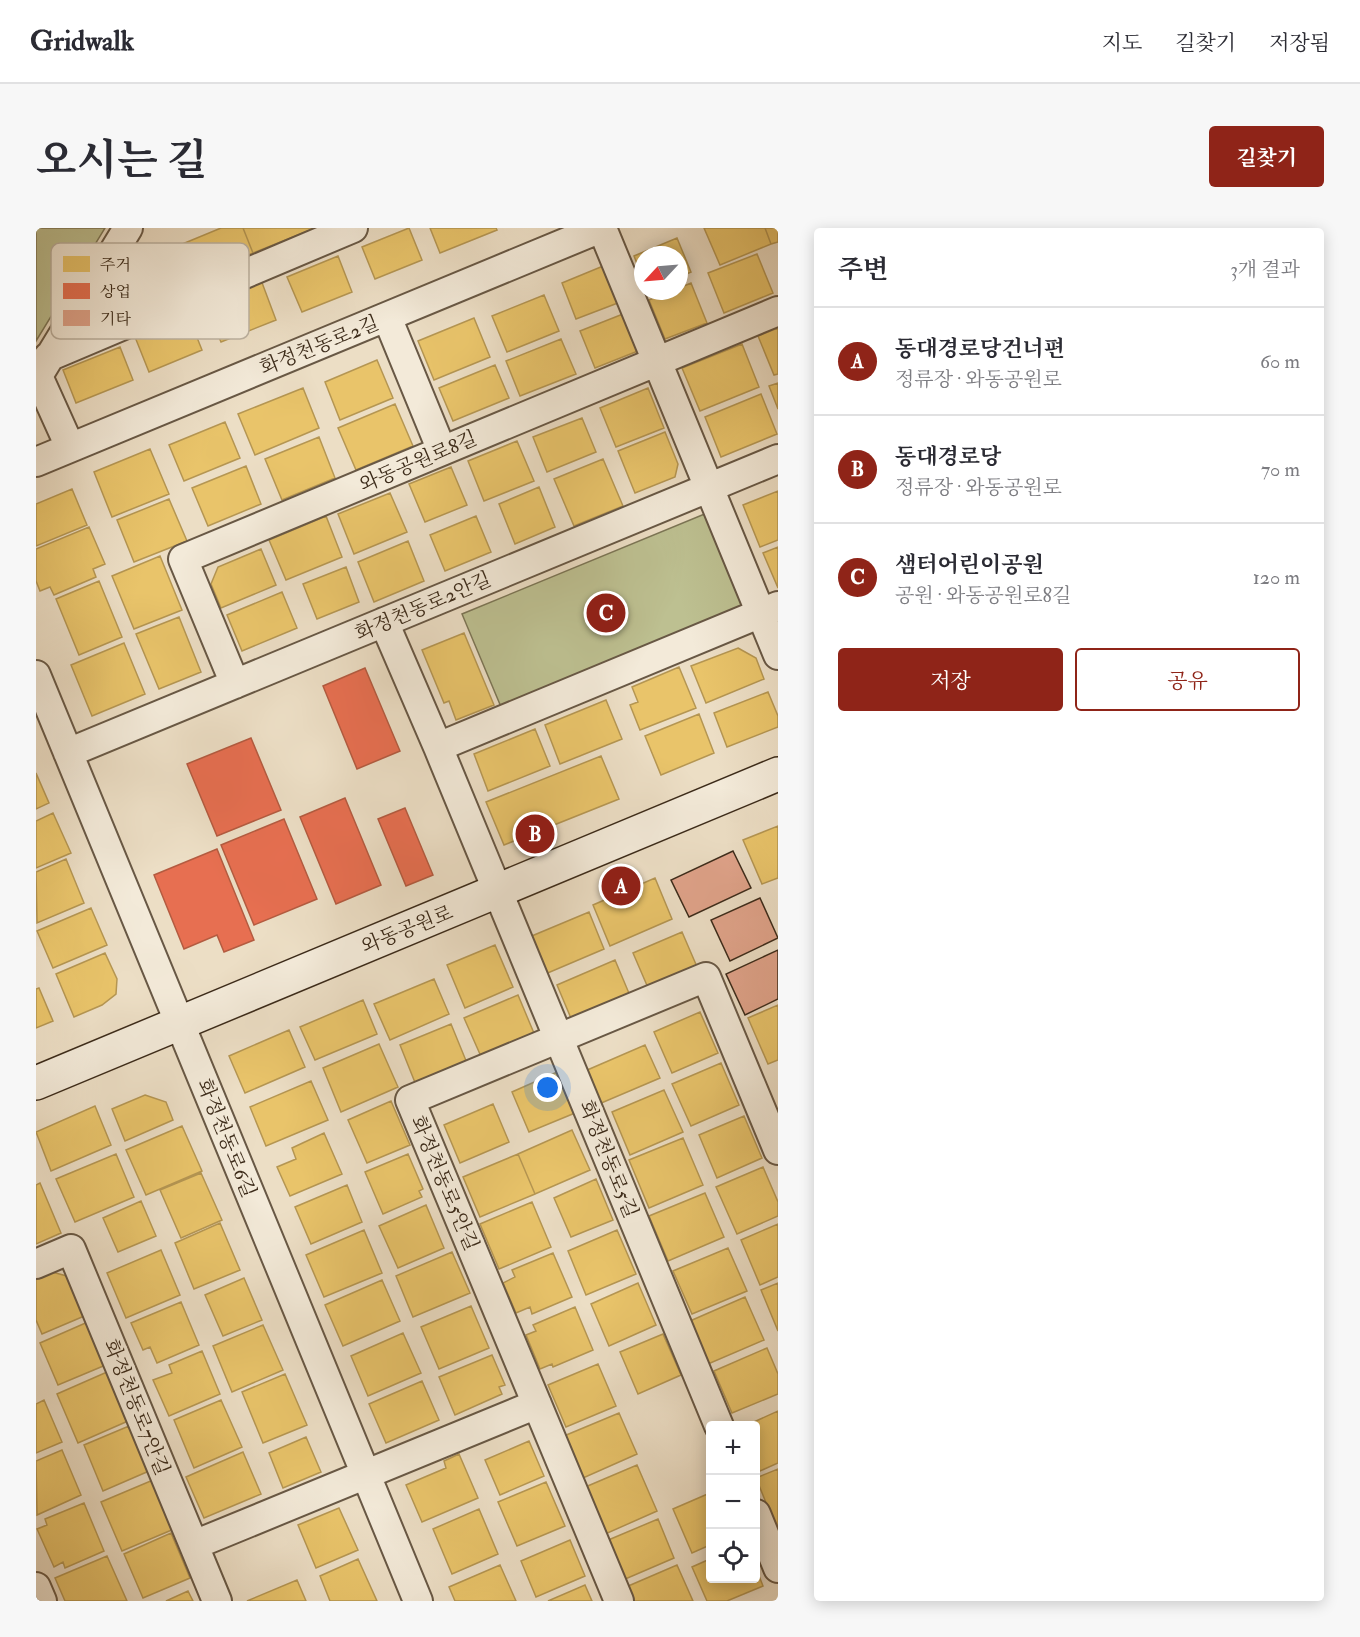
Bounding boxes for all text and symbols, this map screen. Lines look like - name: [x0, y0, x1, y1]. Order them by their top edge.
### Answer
- text: Gridwalk: [30, 24, 134, 59]
- text: 지도: [1102, 30, 1142, 57]
- text: 길찾기: [1175, 30, 1236, 57]
- text: 저장됨: [1269, 30, 1330, 57]
- button: 길찾기: [1209, 126, 1324, 187]
- text: 오시는 길: [36, 135, 207, 187]
- legend: [51, 243, 249, 339]
- north arrow: [634, 246, 688, 300]
- text: 주변: [838, 254, 888, 286]
- text: 주거: [100, 255, 131, 275]
- text: 3개 결과: [1230, 257, 1300, 282]
- text: 상업: [100, 282, 131, 302]
- text: 기타: [100, 309, 131, 329]
- street label: 화정천동로2길: [256, 310, 382, 381]
- text: 동대경로당건너편: [895, 335, 1065, 363]
- text: A: [851, 349, 864, 374]
- text: 60 m: [1260, 349, 1300, 374]
- text: 정류장 · 와동공원로: [895, 367, 1062, 392]
- street label: 와동공원로8길: [356, 425, 481, 497]
- text: 동대경로당: [895, 443, 1001, 471]
- text: B: [851, 457, 864, 482]
- text: 70 m: [1261, 457, 1300, 482]
- text: 정류장 · 와동공원로: [895, 475, 1062, 500]
- text: 샘터어린이공원: [895, 551, 1044, 579]
- text: C: [850, 565, 865, 590]
- text: 120 m: [1253, 565, 1300, 590]
- street label: 화정천동로2안길: [351, 567, 495, 646]
- text: 공원 · 와동공원로8길: [895, 583, 1071, 608]
- pin: C: [586, 590, 626, 636]
- button: 저장: [838, 648, 1063, 711]
- button: 공유: [1075, 648, 1300, 711]
- pin: B: [516, 812, 554, 856]
- pin: A: [602, 864, 640, 908]
- street label: 와동공원로: [358, 900, 457, 959]
- your location: [533, 1073, 562, 1102]
- street label: 화정천동로6길: [191, 1075, 262, 1201]
- street label: 화정천동로5길: [574, 1097, 643, 1222]
- street label: 화정천동로5안길: [405, 1112, 484, 1254]
- street label: 화정천동로7안길: [98, 1336, 175, 1479]
- map controls: [706, 1421, 760, 1583]
- button: +: [706, 1421, 760, 1475]
- button: −: [706, 1475, 760, 1529]
- button: locate: [706, 1529, 760, 1583]

